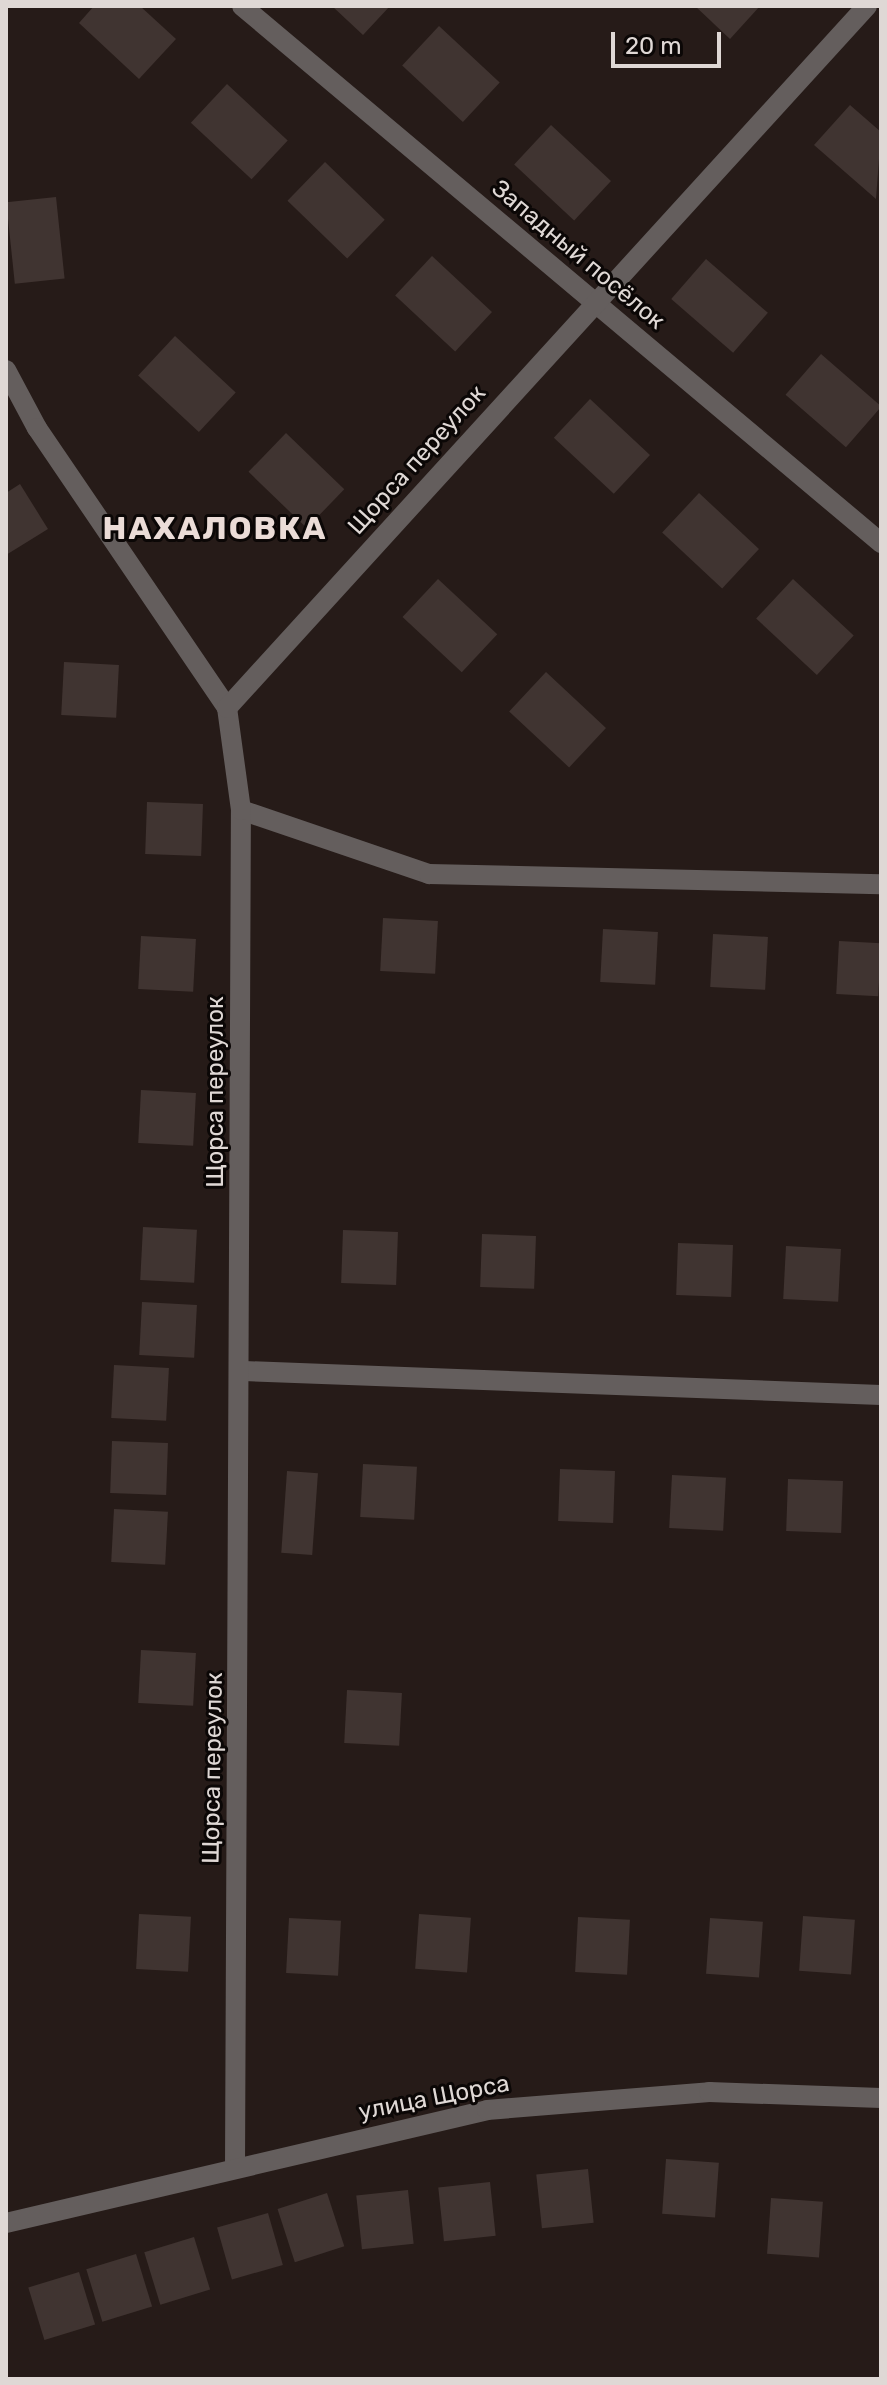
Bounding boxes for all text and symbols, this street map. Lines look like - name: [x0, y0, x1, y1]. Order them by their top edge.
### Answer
- scale bar: [615, 16, 725, 66]
- text: 20 m: [625, 32, 682, 60]
- street label: Западный посёлок: [486, 174, 670, 336]
- street label: Щорса переулок: [342, 379, 492, 541]
- district label: НАХАЛОВКА: [103, 509, 327, 547]
- street label: Щорса переулок: [202, 996, 230, 1188]
- street label: Щорса переулок: [197, 1672, 229, 1864]
- street label: улица Щорса: [356, 2069, 512, 2127]

